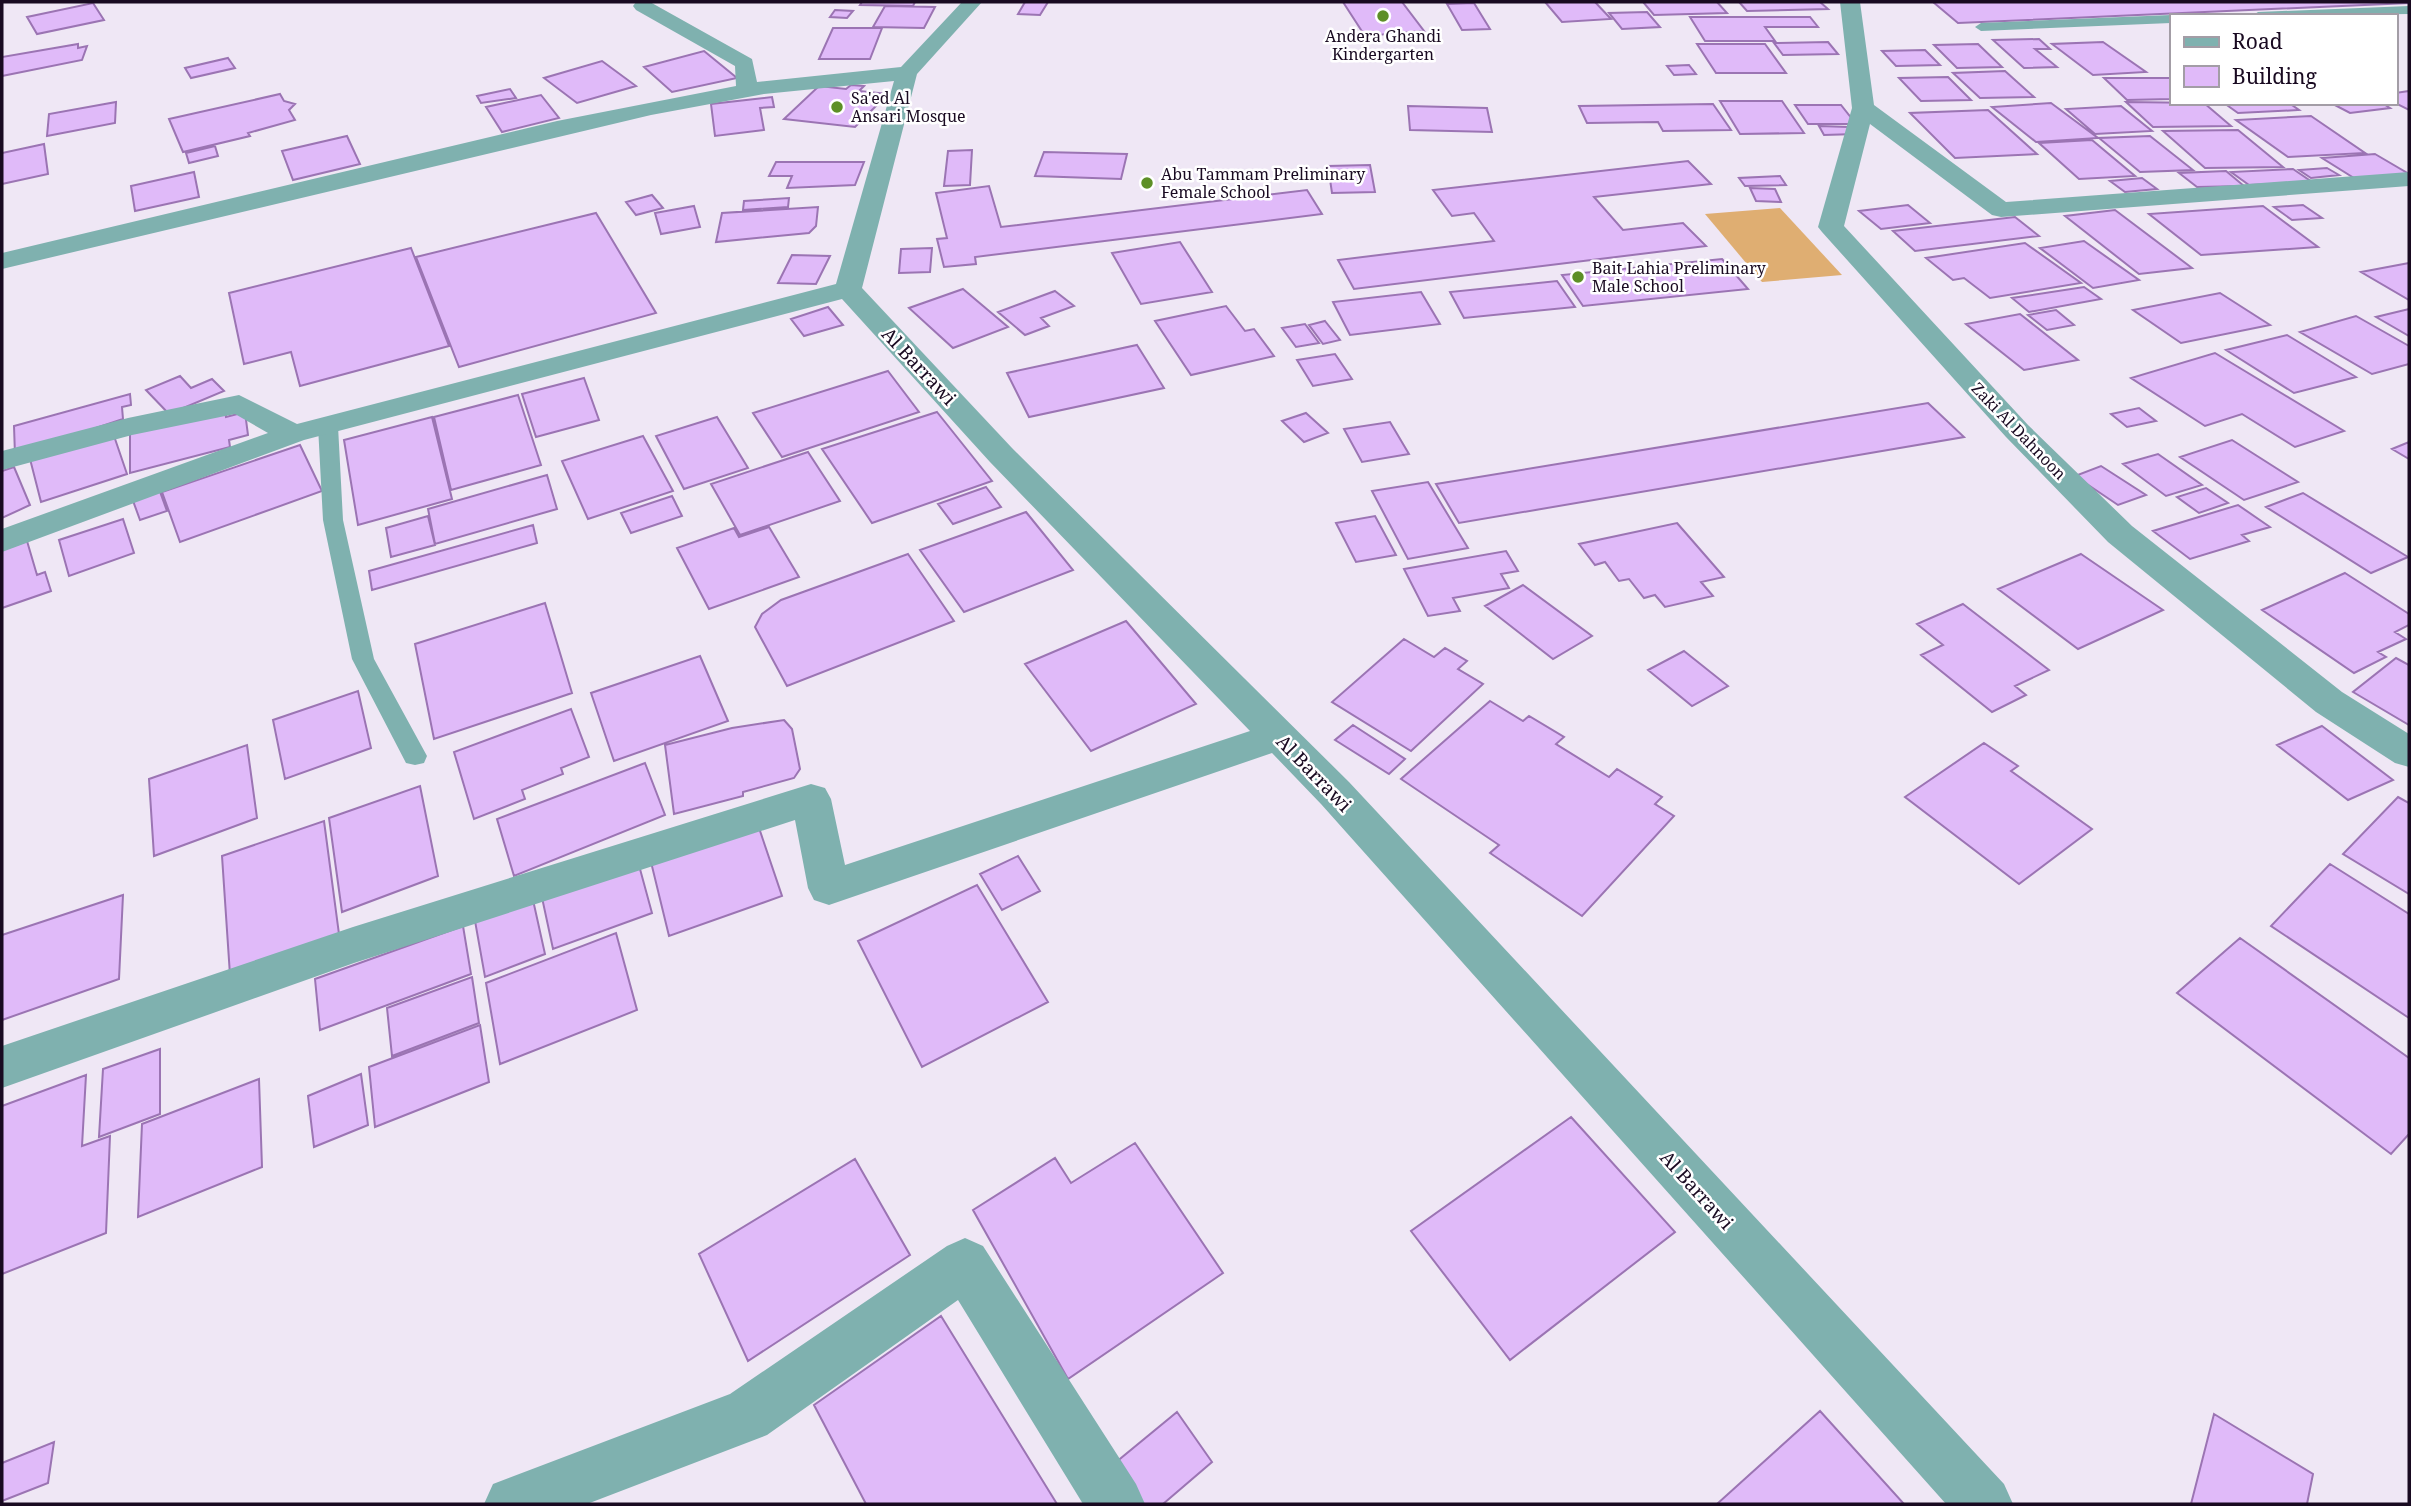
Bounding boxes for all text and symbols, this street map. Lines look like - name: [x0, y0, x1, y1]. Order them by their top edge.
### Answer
- marker: Andera Ghandi Kindergarten: [1375, 8, 1391, 24]
- legend: [2170, 14, 2397, 105]
- place label: Andera Ghandi Kindergarten: [1325, 25, 1441, 65]
- text: Road: [2232, 27, 2283, 55]
- text: Building: [2232, 62, 2317, 90]
- place label: Sa'ed Al Ansari Mosque: [851, 87, 966, 127]
- marker: Sa'ed Al Ansari Mosque: [829, 99, 845, 115]
- place label: Abu Tammam Preliminary Female School: [1161, 163, 1366, 203]
- marker: Abu Tammam Preliminary Female School: [1139, 175, 1155, 191]
- place label: Bait Lahia Preliminary Male School: [1592, 257, 1767, 297]
- marker: Bait Lahia Preliminary Male School: [1570, 269, 1586, 285]
- street label: Al Barrawi: [876, 321, 962, 411]
- street label: Zaki Al Dahnoon: [1967, 378, 2071, 484]
- street label: Al Barrawi: [1271, 729, 1357, 817]
- street label: Al Barrawi: [1655, 1145, 1739, 1235]

